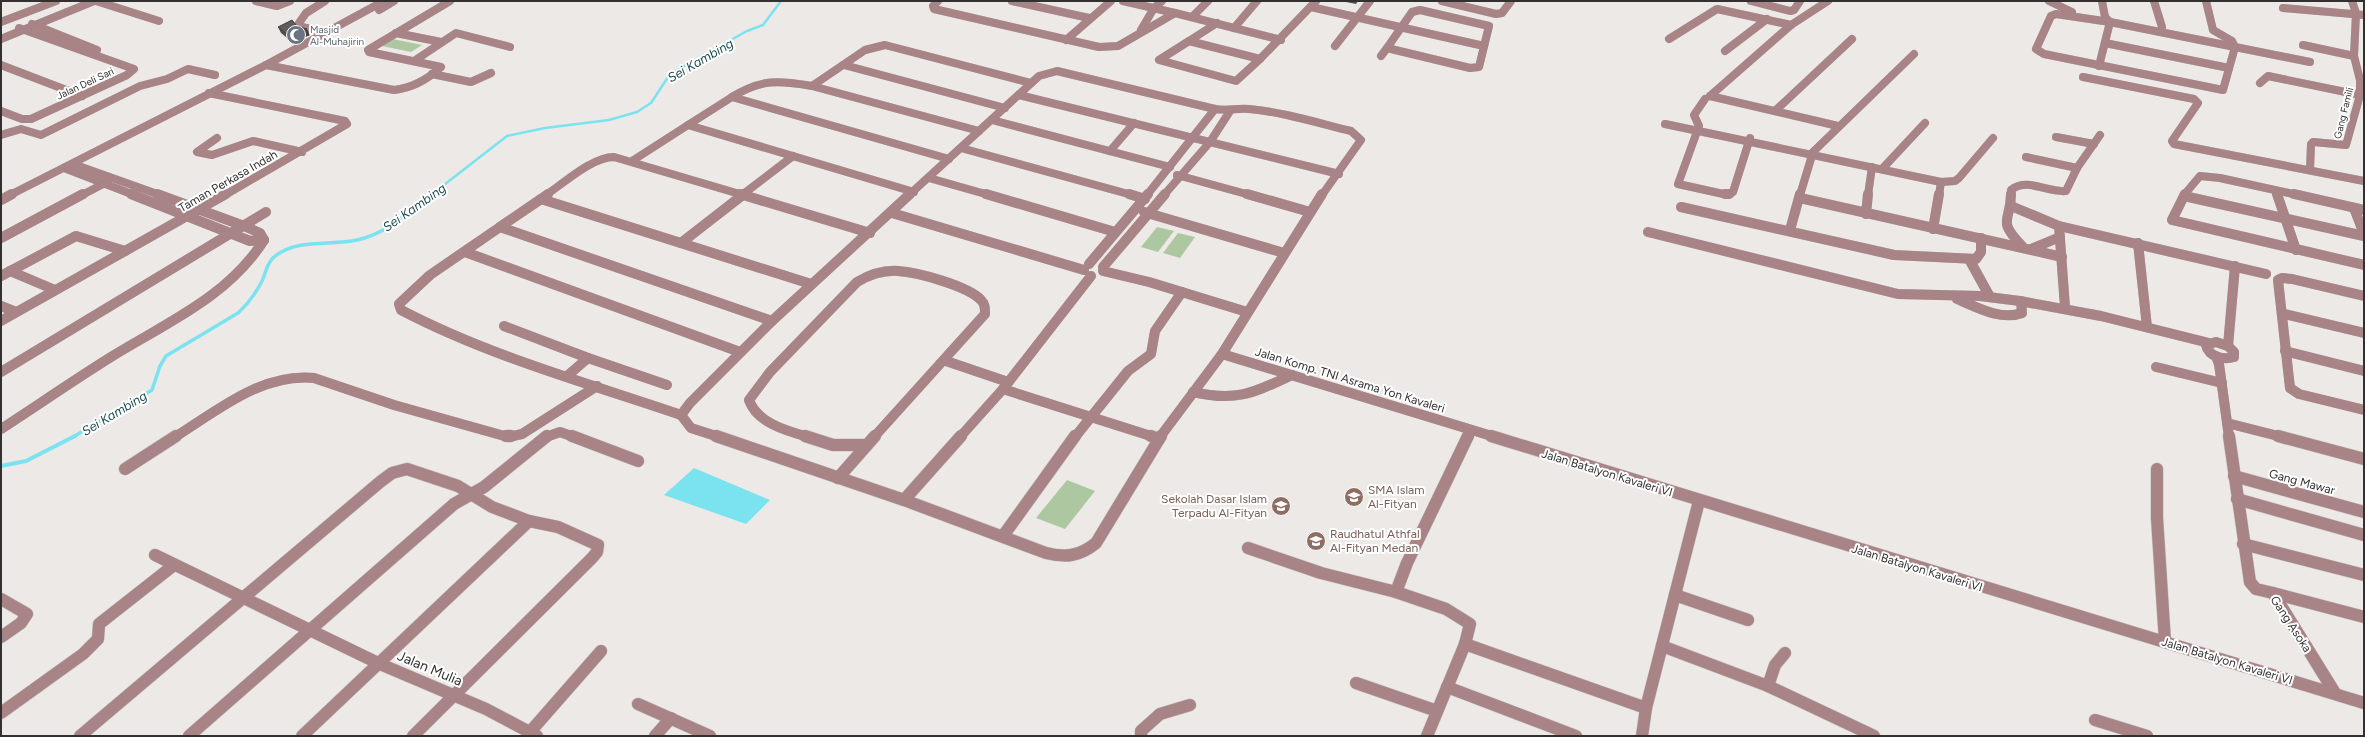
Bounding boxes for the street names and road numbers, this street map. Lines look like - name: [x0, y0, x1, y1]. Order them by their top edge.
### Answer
- street label: Jalan Deli Sari: [54, 64, 116, 102]
- street label: Gang Famili: [2331, 86, 2356, 140]
- street label: Taman Perkasa Indah: [176, 147, 280, 215]
- street label: Jalan Komp. TNI Asrama Yon Kavaleri: [1253, 344, 1447, 416]
- street label: Jalan Batalyon Kavaleri VI: [1540, 446, 1674, 500]
- street label: Gang Mawar: [2268, 466, 2336, 498]
- street label: Jalan Batalyon Kavaleri VI: [1850, 541, 1984, 595]
- street label: Gang Asoka: [2268, 593, 2314, 655]
- street label: Jalan Batalyon Kavaleri VI: [2160, 634, 2294, 688]
- street label: Jalan Mulia: [395, 647, 465, 690]

